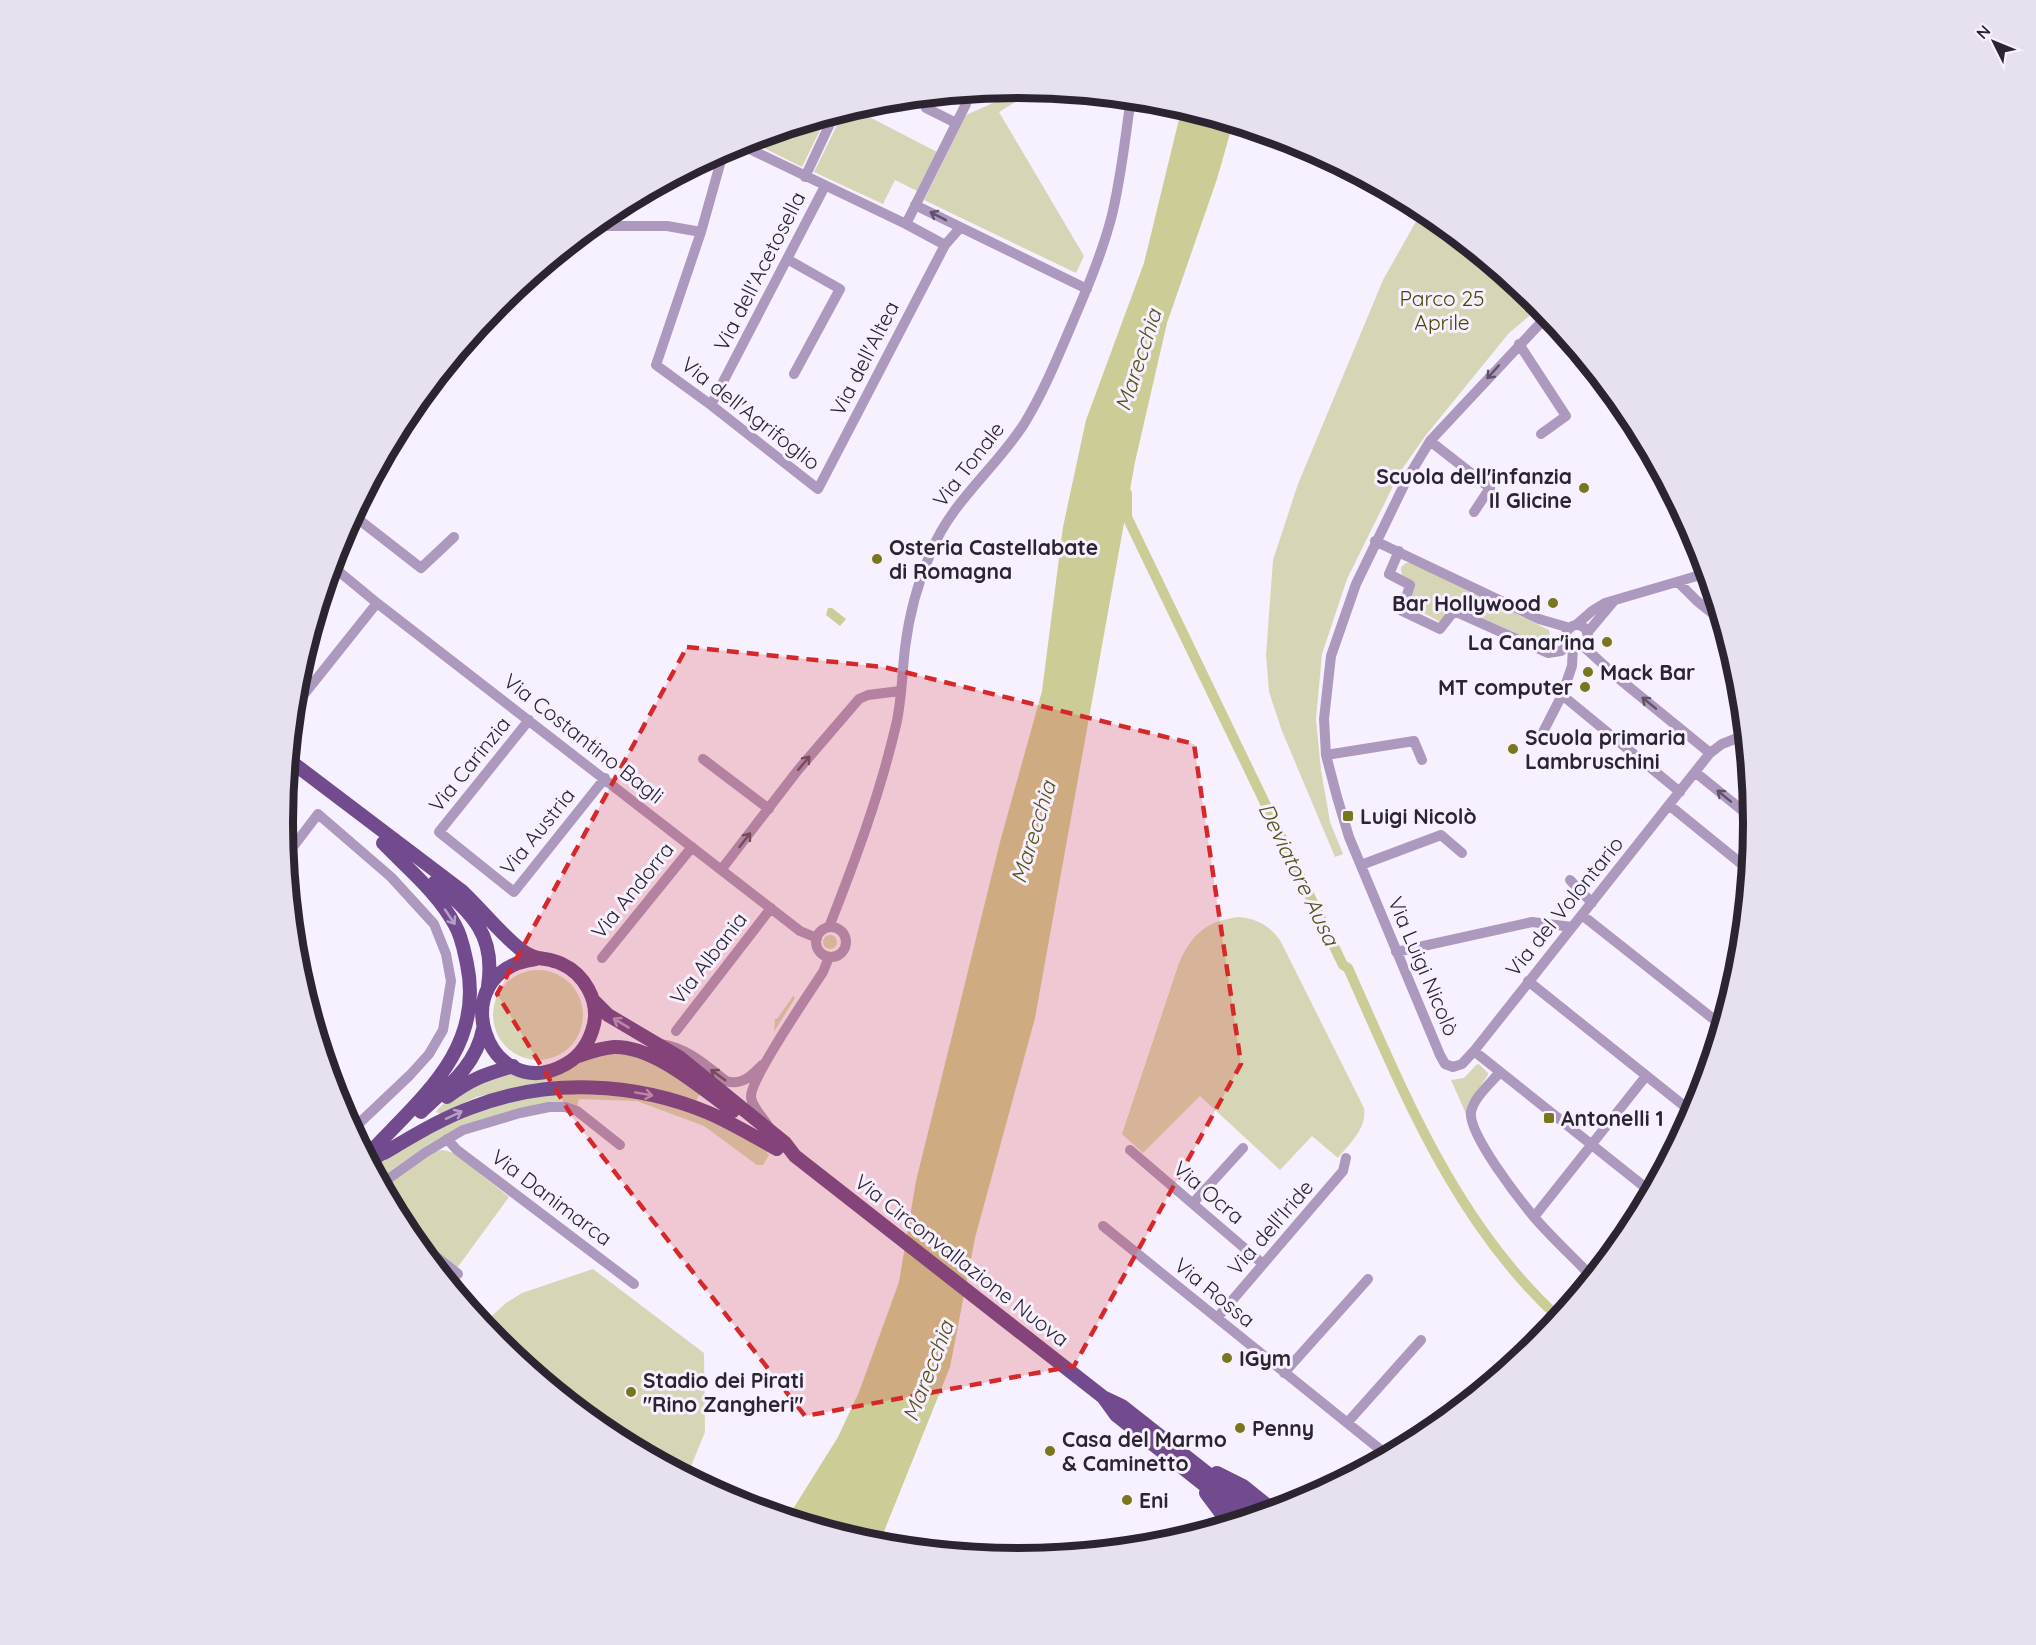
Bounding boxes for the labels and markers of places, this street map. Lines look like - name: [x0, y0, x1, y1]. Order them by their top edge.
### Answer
- place label: Scuola dell'infanzia Il Glicine: [1376, 463, 1572, 513]
- marker: Scuola dell'infanzia Il Glicine: [1577, 481, 1591, 495]
- place label: Osteria Castellabate di Romagna: [889, 534, 1098, 584]
- marker: Osteria Castellabate di Romagna: [870, 552, 884, 566]
- place label: Bar Hollywood: [1392, 590, 1541, 616]
- marker: Bar Hollywood: [1546, 596, 1560, 610]
- place label: La Canar'ina: [1468, 629, 1595, 655]
- marker: La Canar'ina: [1600, 635, 1614, 649]
- place label: Mack Bar: [1600, 659, 1695, 685]
- marker: Mack Bar: [1581, 665, 1595, 679]
- place label: MT computer: [1438, 674, 1573, 700]
- marker: MT computer: [1578, 680, 1592, 694]
- place label: Scuola primaria Lambruschini: [1525, 724, 1686, 774]
- marker: Scuola primaria Lambruschini: [1506, 742, 1520, 756]
- place label: Luigi Nicolò: [1360, 803, 1477, 829]
- marker: Luigi Nicolò: [1341, 809, 1355, 823]
- place label: Antonelli 1: [1561, 1105, 1664, 1131]
- marker: Antonelli 1: [1542, 1111, 1556, 1125]
- place label: IGym: [1239, 1345, 1291, 1371]
- marker: IGym: [1220, 1351, 1234, 1365]
- place label: Stadio dei Pirati "Rino Zangheri": [643, 1367, 804, 1417]
- marker: Stadio dei Pirati "Rino Zangheri": [624, 1385, 638, 1399]
- place label: Penny: [1252, 1415, 1314, 1441]
- marker: Penny: [1233, 1421, 1247, 1435]
- place label: Casa del Marmo & Caminetto: [1062, 1426, 1227, 1476]
- marker: Casa del Marmo & Caminetto: [1043, 1444, 1057, 1458]
- place label: Eni: [1139, 1487, 1168, 1513]
- marker: Eni: [1120, 1493, 1134, 1507]

